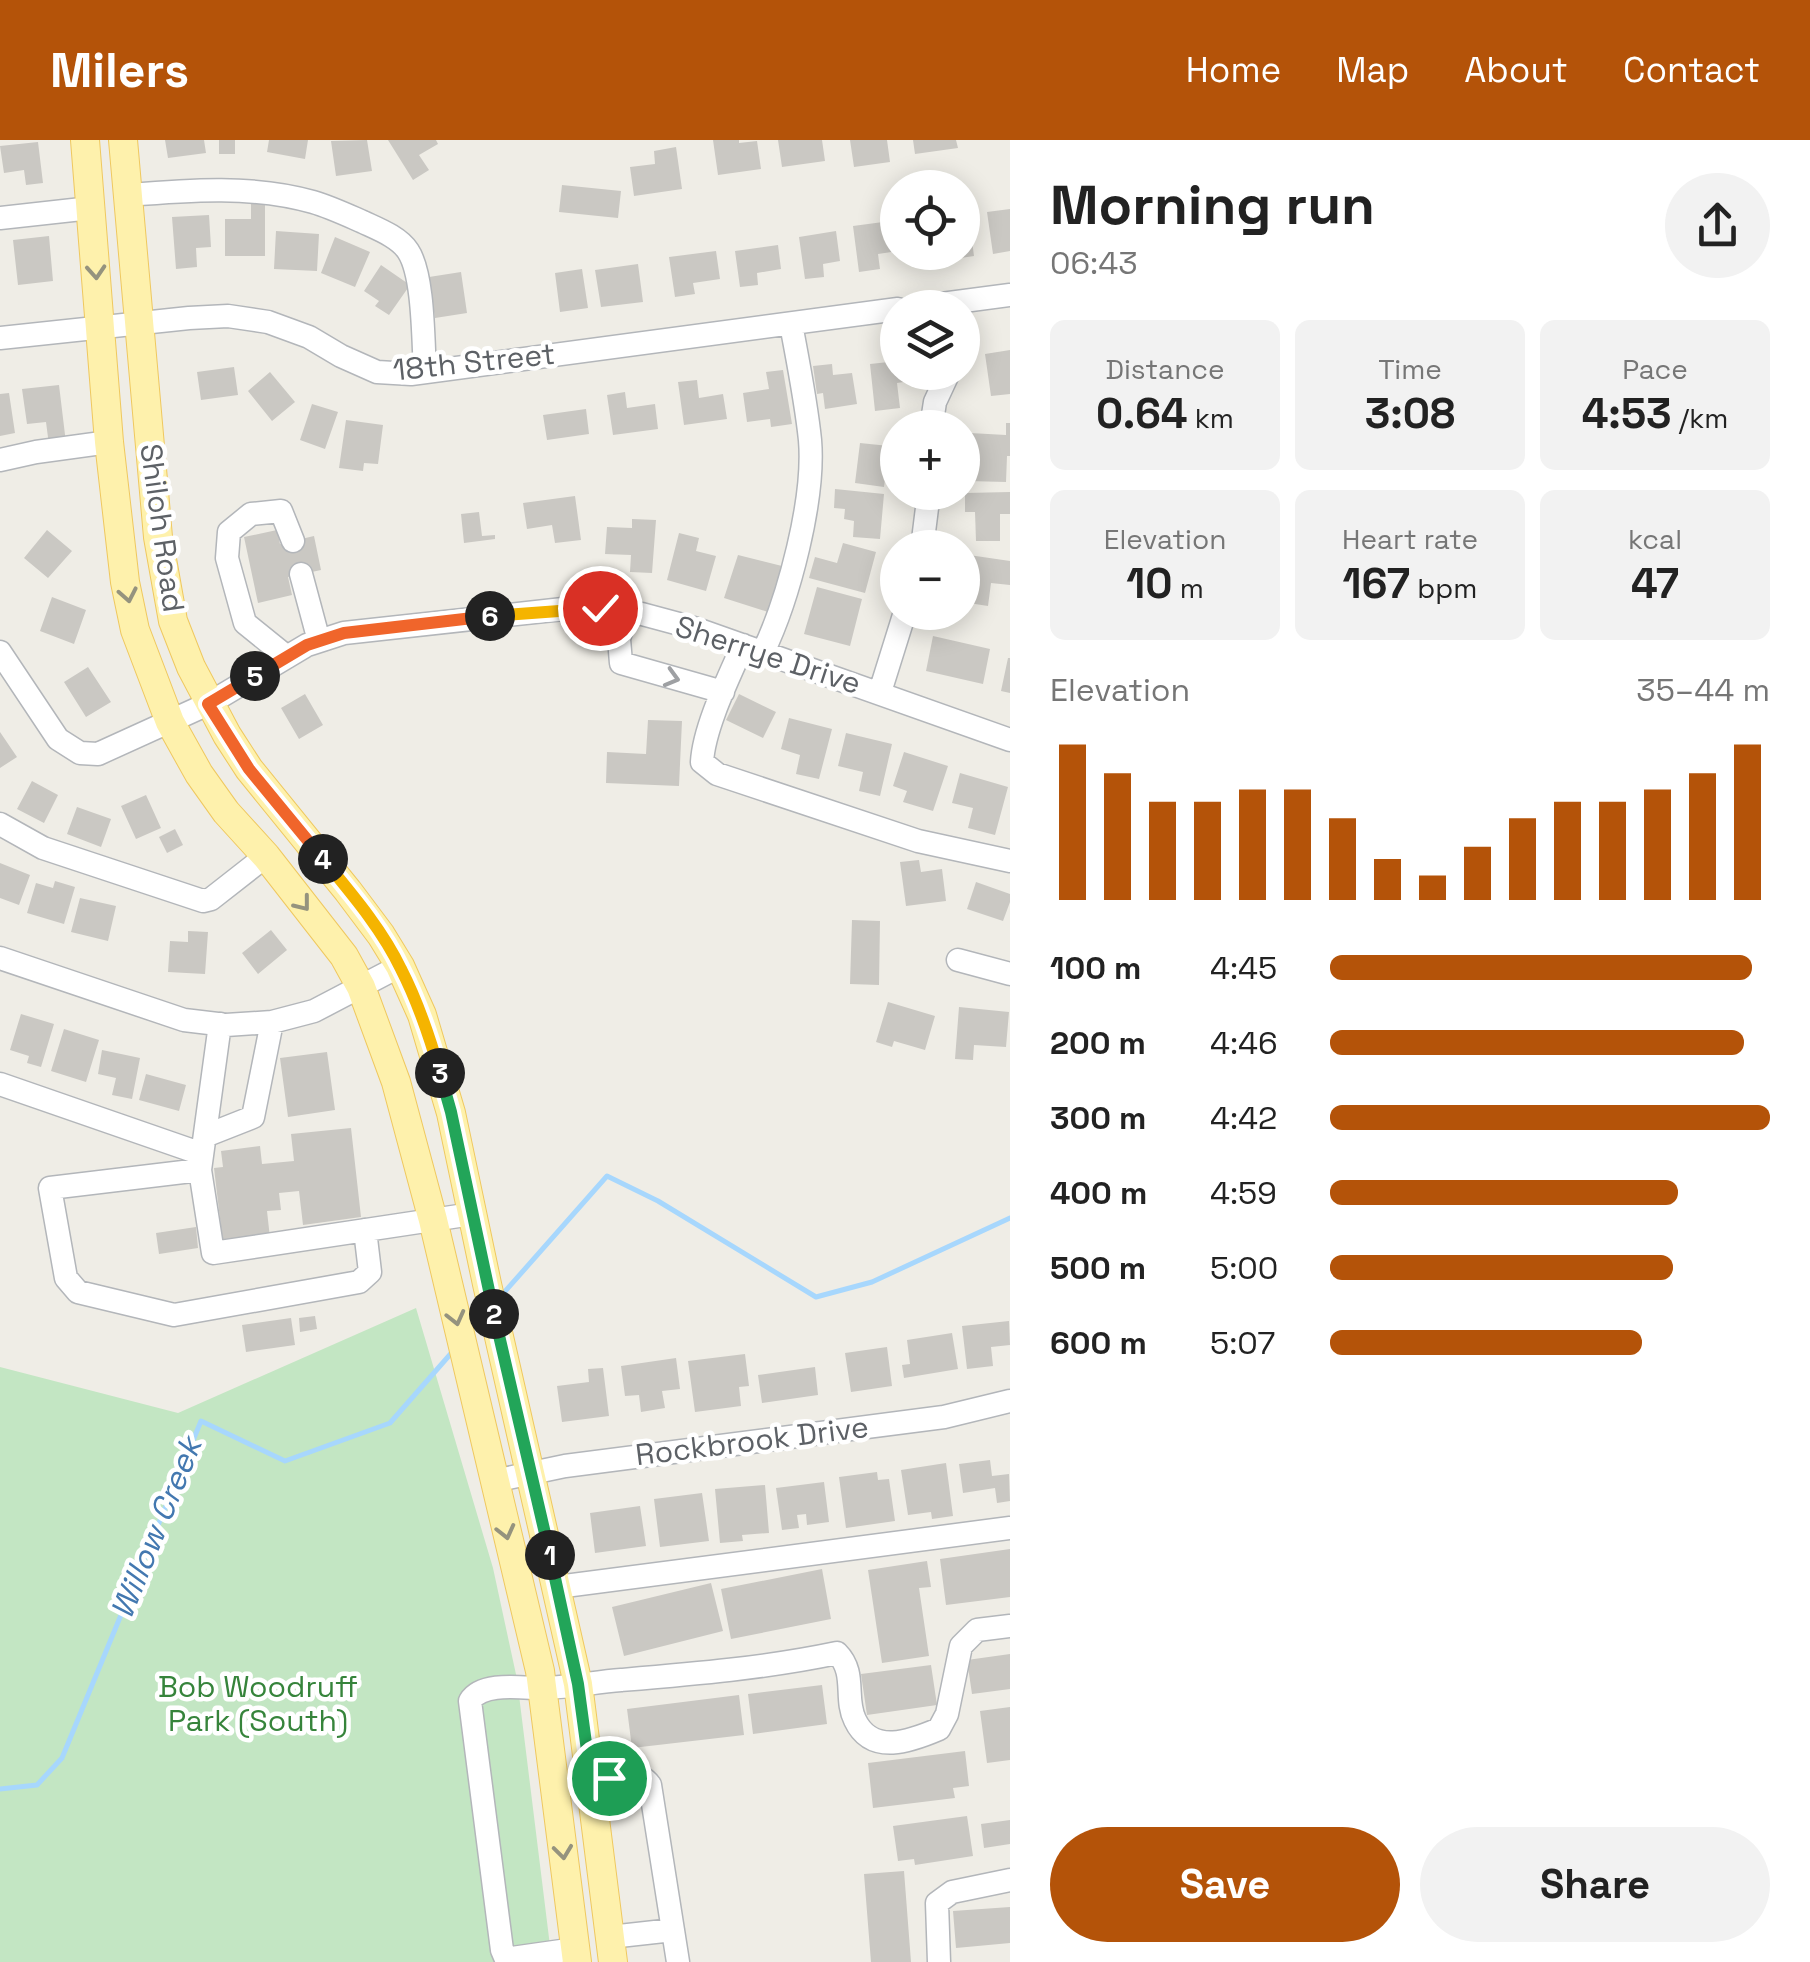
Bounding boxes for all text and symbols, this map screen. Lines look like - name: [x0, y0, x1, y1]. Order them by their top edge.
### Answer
- text: Milers: [50, 40, 189, 101]
- text: Home: [1186, 48, 1281, 92]
- text: Map: [1336, 48, 1409, 92]
- text: About: [1464, 48, 1568, 92]
- text: Contact: [1623, 48, 1760, 92]
- map controls: [880, 170, 980, 630]
- button: locate: [880, 170, 980, 270]
- text: Morning run: [1050, 170, 1375, 240]
- button: share: [1665, 173, 1770, 278]
- text: 06:43: [1050, 243, 1138, 283]
- one-way arrow: [85, 264, 107, 280]
- button: layers: [880, 290, 980, 390]
- street label: 18th Street: [391, 334, 557, 389]
- text: Distance: [1105, 351, 1225, 387]
- text: Time: [1378, 351, 1442, 387]
- text: Pace: [1622, 351, 1688, 387]
- text: 0.64: [1096, 387, 1188, 440]
- text: 3:08: [1365, 387, 1455, 440]
- text: 4:53: [1582, 387, 1672, 440]
- text: km: [1188, 400, 1234, 436]
- text: /km: [1672, 400, 1728, 436]
- button: +: [880, 410, 980, 510]
- street label: Shiloh Road: [131, 441, 194, 615]
- text: Elevation: [1104, 521, 1226, 557]
- text: Heart rate: [1342, 521, 1478, 557]
- text: kcal: [1628, 521, 1682, 557]
- button: −: [880, 530, 980, 630]
- text: 10: [1126, 557, 1172, 610]
- text: 167: [1343, 557, 1410, 610]
- text: 47: [1631, 557, 1679, 610]
- pin: [558, 566, 643, 651]
- text: m: [1172, 570, 1204, 606]
- text: bpm: [1410, 570, 1477, 606]
- icon: check: [573, 581, 628, 636]
- one-way arrow: [117, 587, 138, 604]
- pin: 6: [465, 591, 515, 641]
- text: 6: [481, 598, 499, 634]
- street label: Sherrye Drive: [670, 606, 866, 703]
- pin: 5: [230, 651, 280, 701]
- text: 5: [247, 658, 263, 694]
- one-way arrow: [663, 666, 680, 687]
- text: Elevation: [1050, 670, 1190, 710]
- text: 35–44 m: [1636, 670, 1770, 710]
- pin: 4: [298, 834, 348, 884]
- text: 4: [314, 841, 332, 877]
- one-way arrow: [291, 893, 309, 911]
- text: 100 m: [1050, 948, 1141, 988]
- text: 4:45: [1210, 948, 1277, 988]
- text: 200 m: [1050, 1023, 1146, 1063]
- text: 4:46: [1210, 1023, 1278, 1063]
- pin: 3: [415, 1048, 465, 1098]
- text: 3: [431, 1055, 449, 1091]
- text: 300 m: [1050, 1098, 1146, 1138]
- text: 4:42: [1210, 1098, 1277, 1138]
- text: 400 m: [1050, 1173, 1147, 1213]
- text: 4:59: [1210, 1173, 1277, 1213]
- text: 500 m: [1050, 1248, 1146, 1288]
- text: 5:00: [1210, 1248, 1278, 1288]
- pin: 2: [469, 1289, 519, 1339]
- text: 2: [486, 1296, 502, 1332]
- one-way arrow: [444, 1309, 465, 1326]
- text: 600 m: [1050, 1323, 1147, 1363]
- text: 5:07: [1210, 1323, 1275, 1363]
- street label: Rockbrook Drive: [633, 1407, 871, 1474]
- water label: Willow Creek: [101, 1428, 212, 1624]
- one-way arrow: [494, 1523, 515, 1540]
- pin: 1: [525, 1530, 575, 1580]
- text: 1: [544, 1537, 556, 1573]
- park label: Bob Woodruff Park (South): [158, 1667, 358, 1740]
- pin: [567, 1736, 652, 1821]
- icon: arrive: [582, 1751, 637, 1806]
- button: Save: [1050, 1827, 1400, 1942]
- button: Share: [1420, 1827, 1770, 1942]
- one-way arrow: [552, 1844, 573, 1860]

